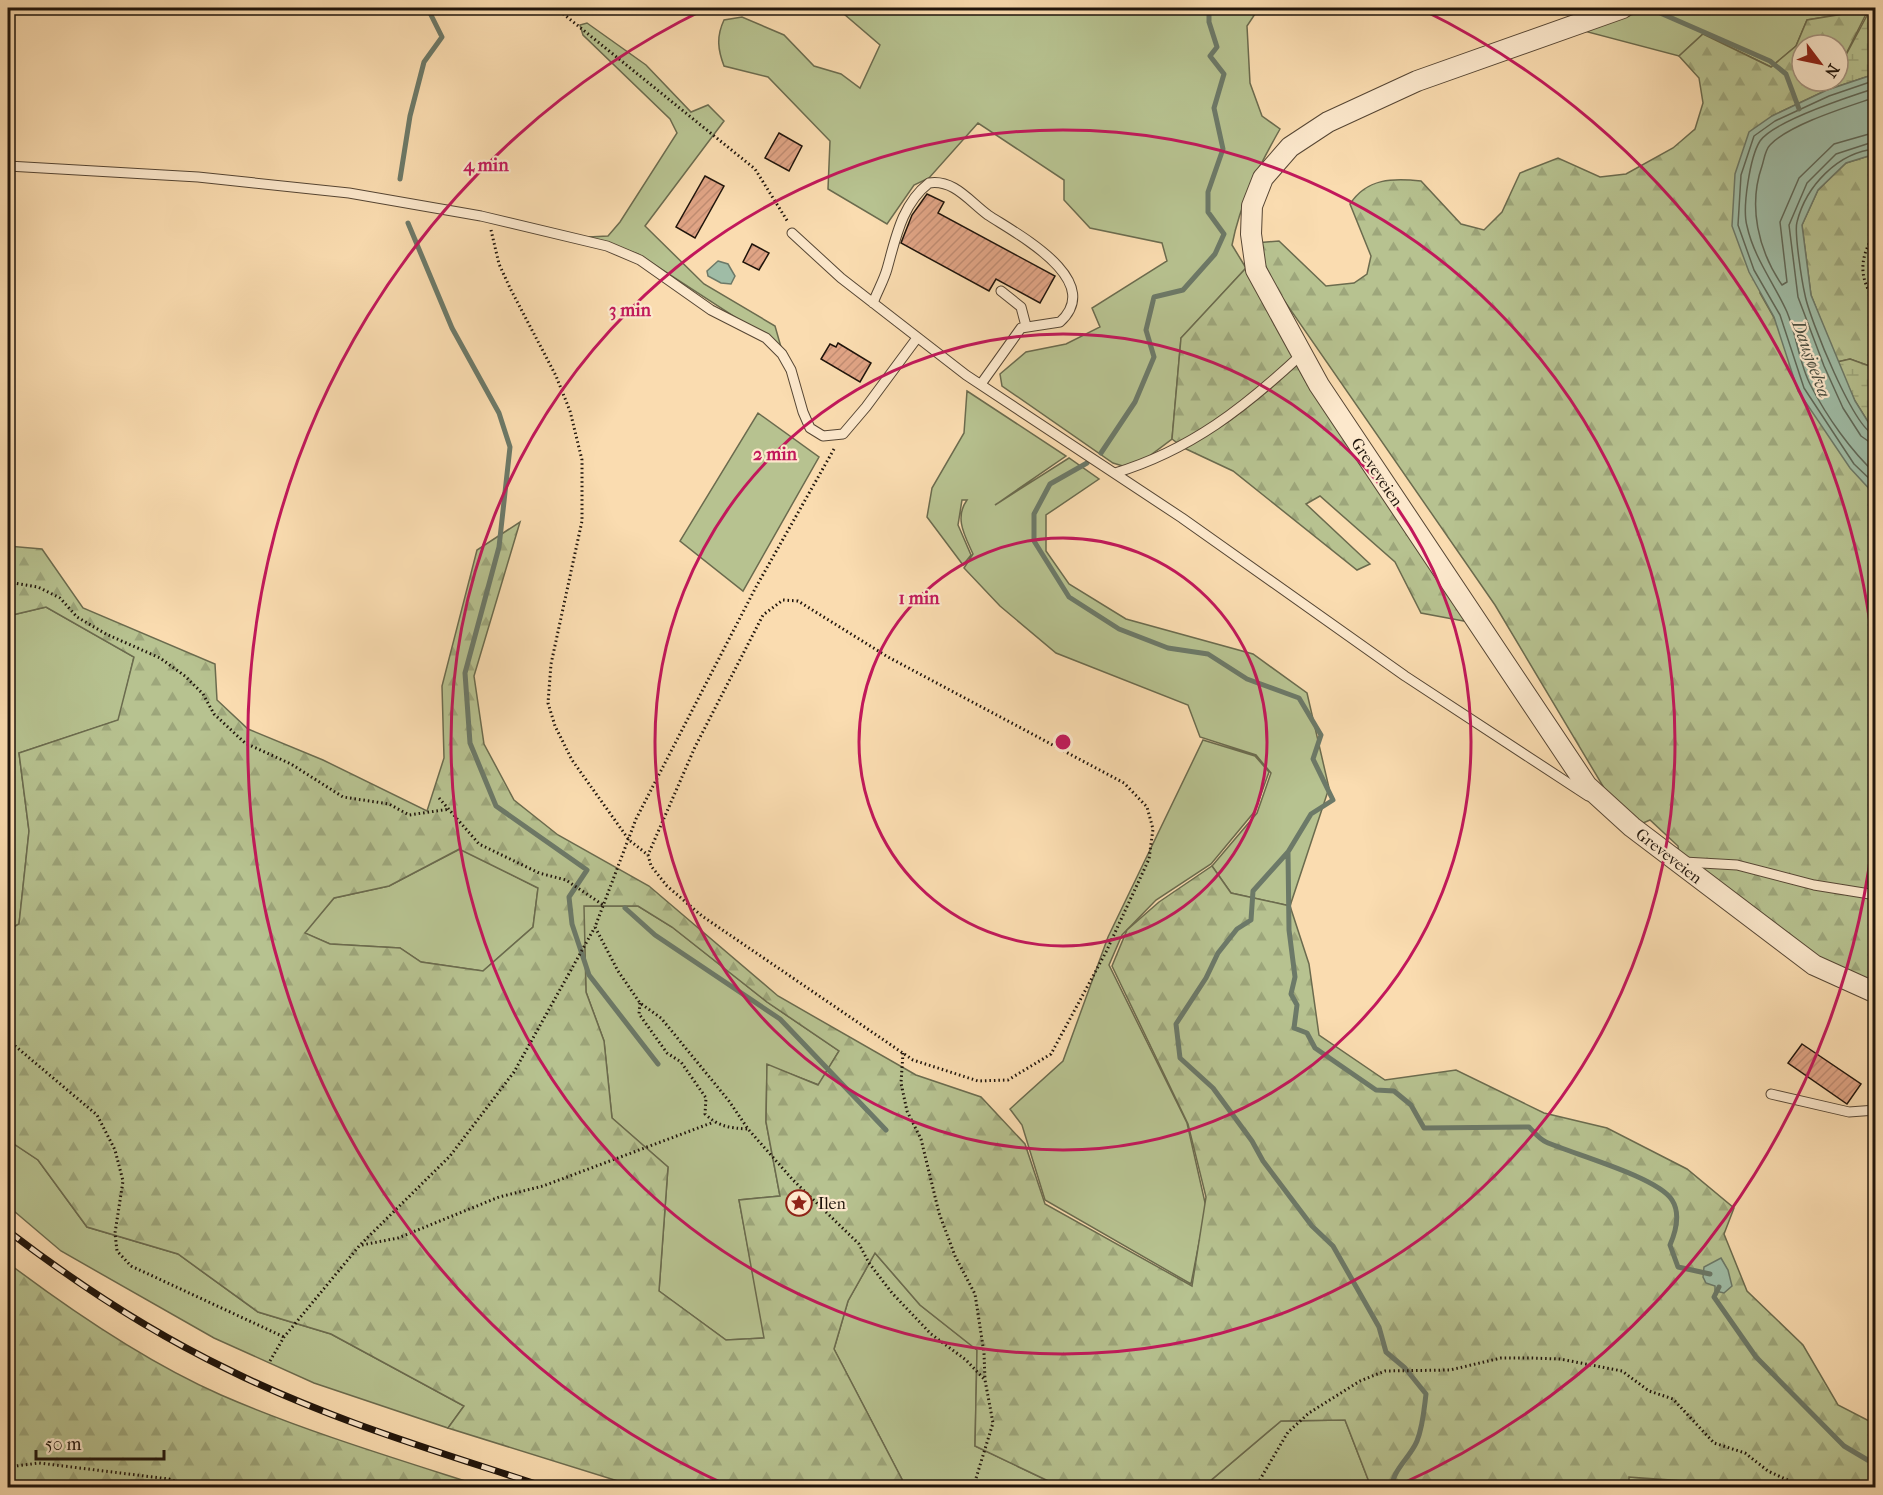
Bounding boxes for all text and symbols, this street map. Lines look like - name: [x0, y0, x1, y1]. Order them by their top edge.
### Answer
- north arrow: [1790, 33, 1850, 93]
- text: N: [1821, 61, 1844, 82]
- text: 4 min: [462, 155, 509, 176]
- text: 3 min: [609, 300, 652, 321]
- water label: Dausjøelva: [1787, 317, 1835, 401]
- street label: Greveveien: [1347, 434, 1407, 511]
- text: 2 min: [753, 444, 797, 465]
- text: 1 min: [898, 588, 940, 609]
- centre of rings: [1053, 732, 1073, 752]
- street label: Greveveien: [1632, 824, 1706, 888]
- place icon: Ilen: [784, 1188, 814, 1218]
- place label: Ilen: [818, 1194, 846, 1213]
- scale bar: [36, 1423, 164, 1461]
- text: 50 m: [45, 1434, 82, 1455]

